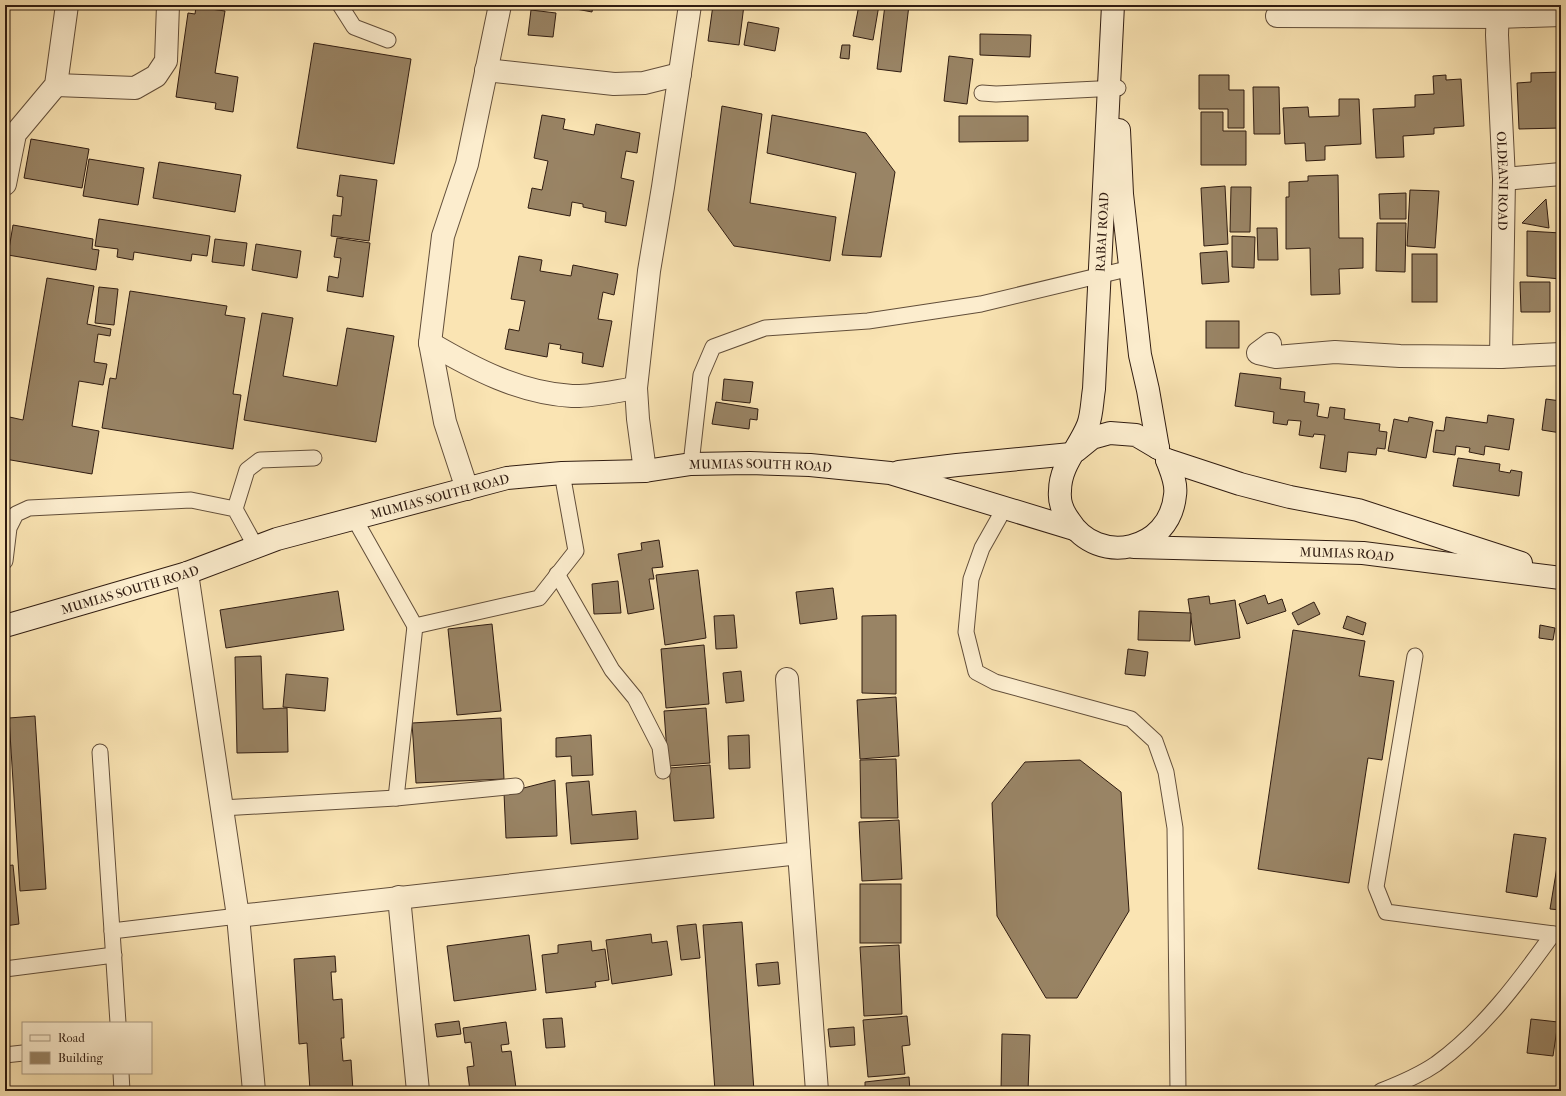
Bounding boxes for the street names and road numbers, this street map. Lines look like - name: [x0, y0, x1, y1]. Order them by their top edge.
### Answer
- street label: OLDEANI ROAD: [1494, 131, 1512, 231]
- street label: RABAI ROAD: [1092, 192, 1112, 272]
- street label: MUMIAS SOUTH ROAD: [689, 455, 833, 475]
- street label: MUMIAS SOUTH ROAD: [368, 470, 511, 521]
- street label: MUMIAS ROAD: [1300, 544, 1395, 564]
- street label: MUMIAS SOUTH ROAD: [59, 562, 201, 617]

